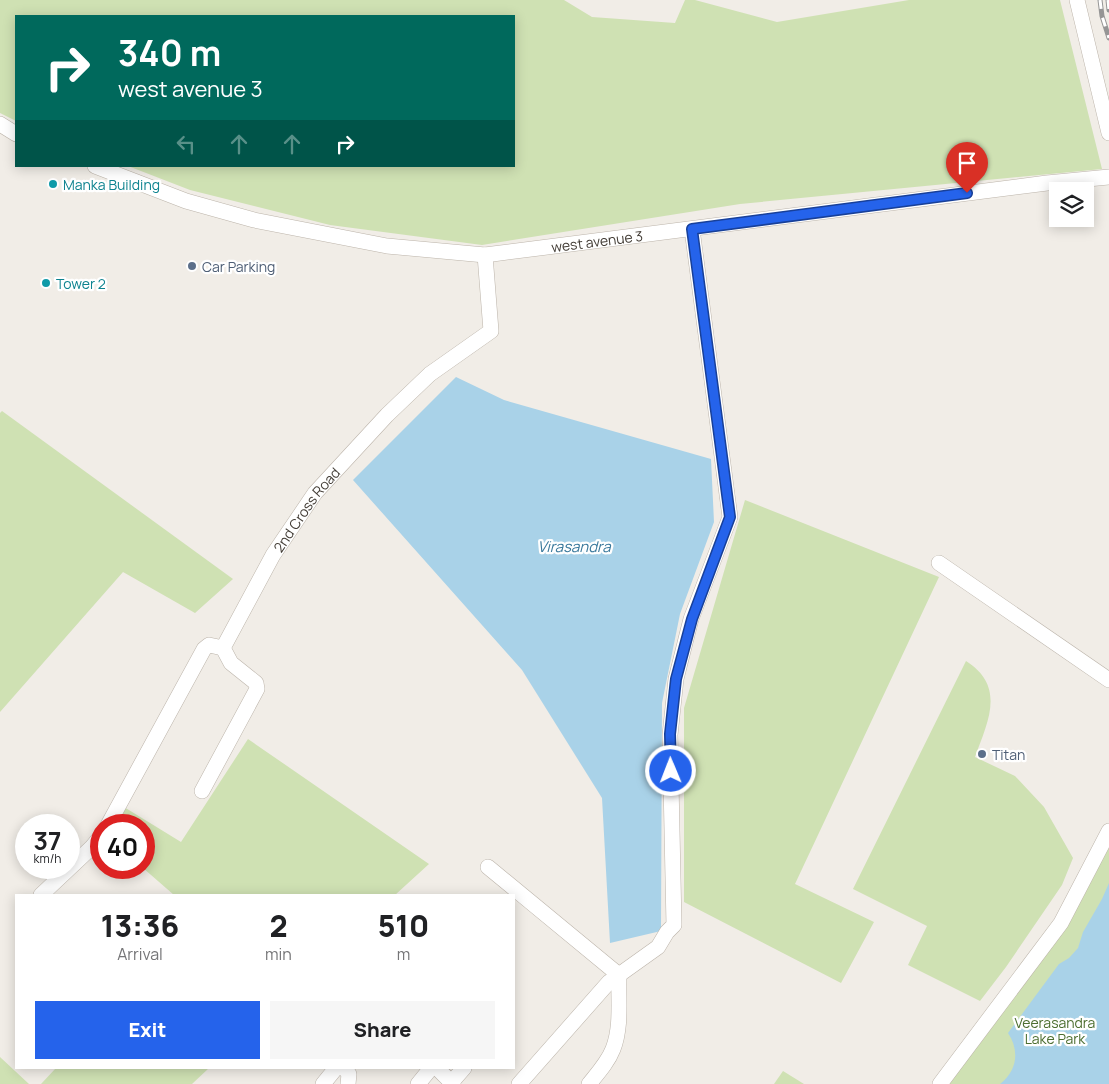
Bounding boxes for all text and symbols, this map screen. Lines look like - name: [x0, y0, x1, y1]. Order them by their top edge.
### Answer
- text: 340 m: [118, 29, 221, 77]
- icon: right: [35, 35, 100, 100]
- text: west avenue 3: [118, 74, 263, 104]
- icon: left: [172, 130, 200, 158]
- icon: ahead: [225, 130, 253, 158]
- icon: ahead: [278, 130, 306, 158]
- icon: right: [331, 130, 359, 158]
- pin: [946, 142, 988, 193]
- icon: arrive: [953, 149, 981, 177]
- place label: Manka Building: [63, 175, 160, 194]
- marker: Manka Building: [47, 178, 59, 190]
- map controls: [1049, 182, 1094, 227]
- button: layers: [1049, 182, 1094, 227]
- street label: west avenue 3: [550, 225, 644, 256]
- place label: Car Parking: [202, 257, 275, 276]
- marker: Car Parking: [186, 260, 198, 272]
- place label: Tower 2: [56, 274, 106, 293]
- marker: Tower 2: [40, 277, 52, 289]
- street label: 2nd Cross Road: [268, 463, 344, 556]
- water label: Virasandra: [537, 536, 611, 557]
- position arrow: [644, 744, 696, 796]
- place label: Titan: [992, 745, 1025, 764]
- marker: Titan: [976, 748, 988, 760]
- speed limit sign: 40: [90, 814, 155, 879]
- text: 37: [34, 823, 61, 858]
- text: km/h: [34, 850, 61, 867]
- text: 13:36: [101, 905, 179, 946]
- text: 2: [269, 905, 288, 946]
- text: 510: [378, 905, 429, 946]
- text: Arrival: [117, 943, 163, 965]
- text: min: [265, 943, 292, 965]
- text: m: [397, 943, 410, 965]
- button: Exit: [35, 1001, 260, 1059]
- button: Share: [270, 1001, 495, 1059]
- park label: Veerasandra Lake Park: [1015, 1013, 1095, 1048]

